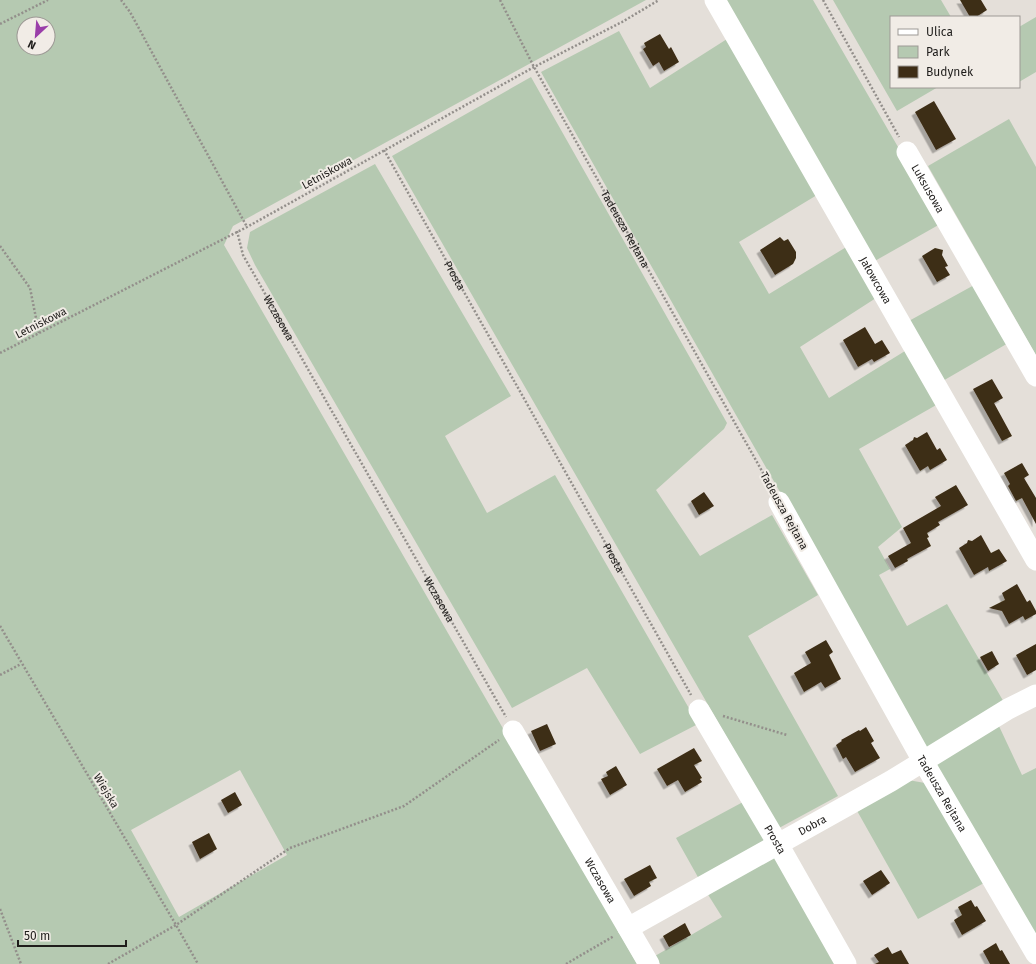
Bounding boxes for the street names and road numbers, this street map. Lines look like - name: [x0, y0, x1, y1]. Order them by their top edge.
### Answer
- street label: Letniskowa: [300, 154, 354, 192]
- street label: Luksusowa: [909, 162, 947, 215]
- street label: Tadeusza Rejtana: [598, 188, 652, 270]
- street label: Jałowcowa: [857, 254, 894, 306]
- street label: Prosta: [441, 259, 468, 292]
- street label: Wczasowa: [261, 293, 297, 343]
- street label: Letniskowa: [13, 305, 69, 341]
- street label: Tadeusza Rejtana: [757, 470, 811, 552]
- street label: Prosta: [600, 541, 627, 575]
- street label: Wczasowa: [421, 574, 457, 624]
- street label: Tadeusza Rejtana: [915, 753, 970, 834]
- street label: Wiejska: [91, 771, 121, 811]
- street label: Dobra: [796, 812, 828, 838]
- street label: Prosta: [762, 822, 789, 856]
- street label: Wczasowa: [582, 855, 618, 905]

